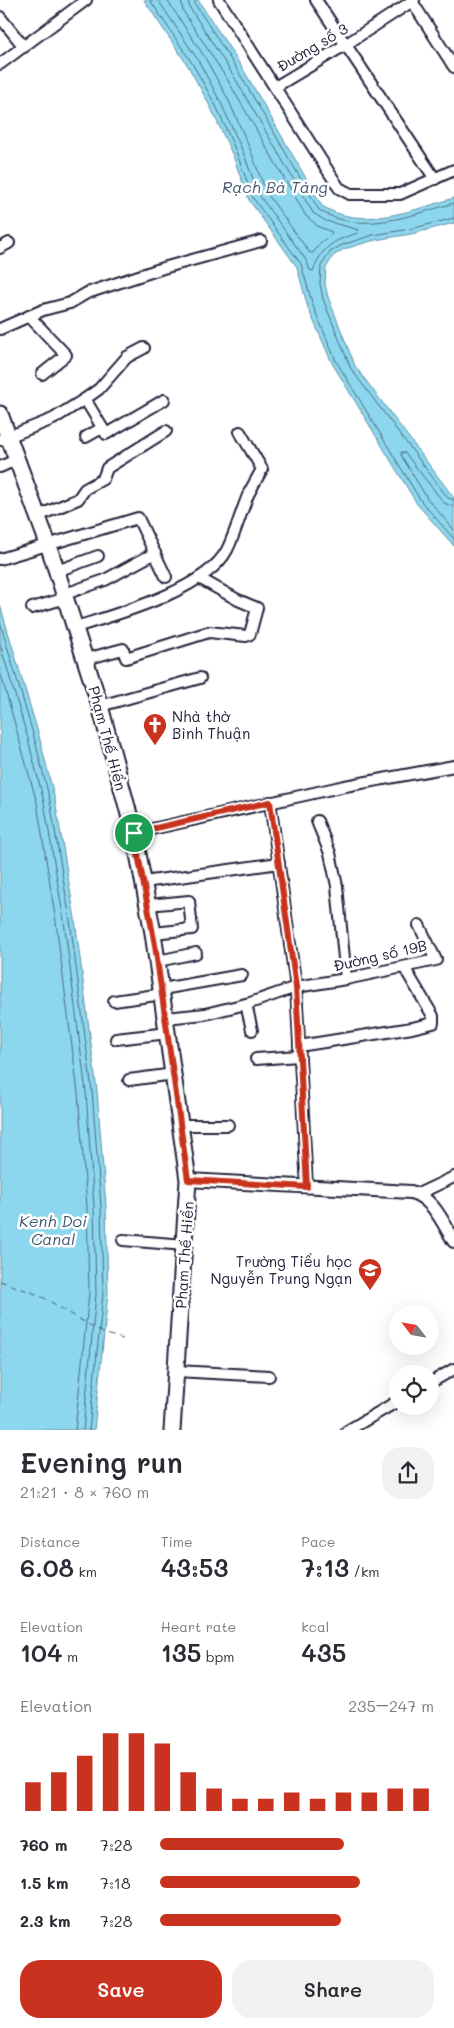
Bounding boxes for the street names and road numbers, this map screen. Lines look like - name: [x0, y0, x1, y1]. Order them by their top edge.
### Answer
- street label: Đường số 3: [273, 18, 351, 76]
- street label: Phạm Thế Hiển: [84, 683, 132, 793]
- street label: Đường số 19B: [331, 935, 429, 975]
- street label: Phạm Thế Hiển: [170, 1201, 198, 1309]

